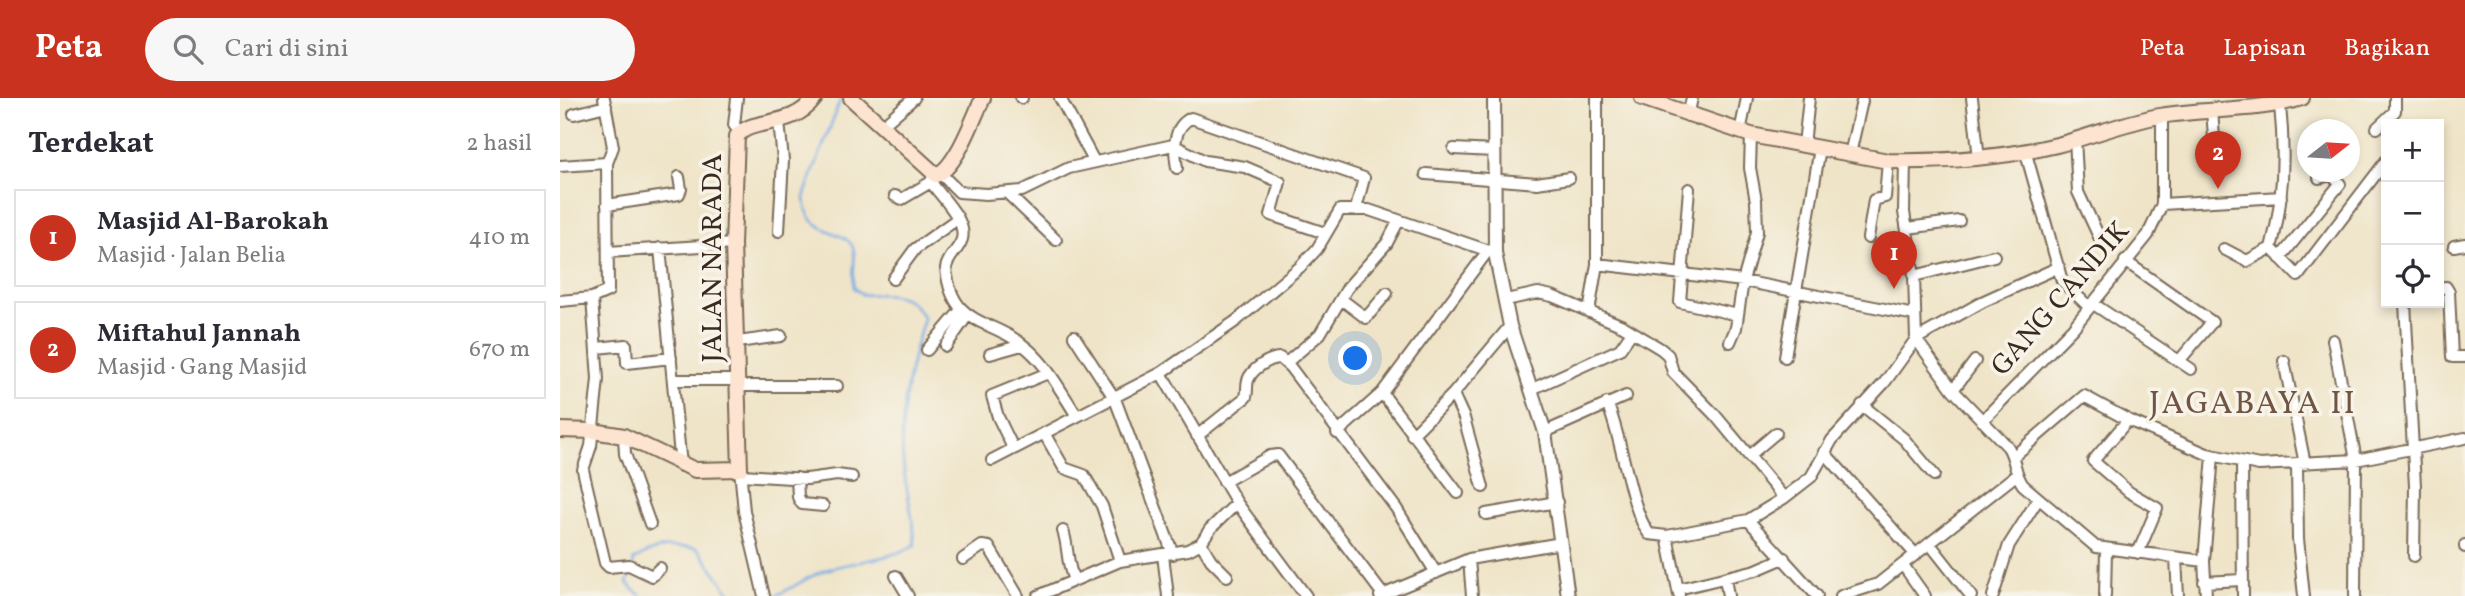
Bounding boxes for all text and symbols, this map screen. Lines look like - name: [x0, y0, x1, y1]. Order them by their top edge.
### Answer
- search box: [145, 18, 635, 81]
- text: Peta: [35, 26, 103, 72]
- icon: search: [169, 30, 207, 68]
- text: Cari di sini: [225, 31, 349, 67]
- text: Peta: [2140, 32, 2185, 66]
- text: Lapisan: [2223, 32, 2306, 66]
- text: Bagikan: [2344, 32, 2430, 66]
- north arrow: [2297, 119, 2360, 182]
- map controls: [2381, 119, 2444, 308]
- button: +: [2381, 119, 2444, 182]
- text: Terdekat: [28, 123, 154, 165]
- text: 2 hasil: [466, 128, 532, 160]
- pin: 2: [2195, 131, 2241, 189]
- street label: JALAN NARADA: [694, 153, 733, 363]
- button: −: [2381, 182, 2444, 245]
- text: Masjid Al-Barokah: [97, 204, 329, 240]
- street label: GANG CANDIK: [1983, 213, 2139, 385]
- text: 1: [48, 222, 58, 254]
- text: 410 m: [469, 222, 530, 254]
- pin: 1: [1871, 231, 1917, 289]
- text: Masjid · Jalan Belia: [97, 240, 286, 272]
- button: locate: [2381, 245, 2444, 308]
- text: Miftahul Jannah: [97, 316, 301, 352]
- text: 2: [47, 334, 59, 366]
- text: 670 m: [469, 334, 530, 366]
- your location: [1338, 341, 1372, 375]
- text: Masjid · Gang Masjid: [97, 352, 307, 384]
- district label: JAGABAYA II: [2149, 383, 2357, 427]

